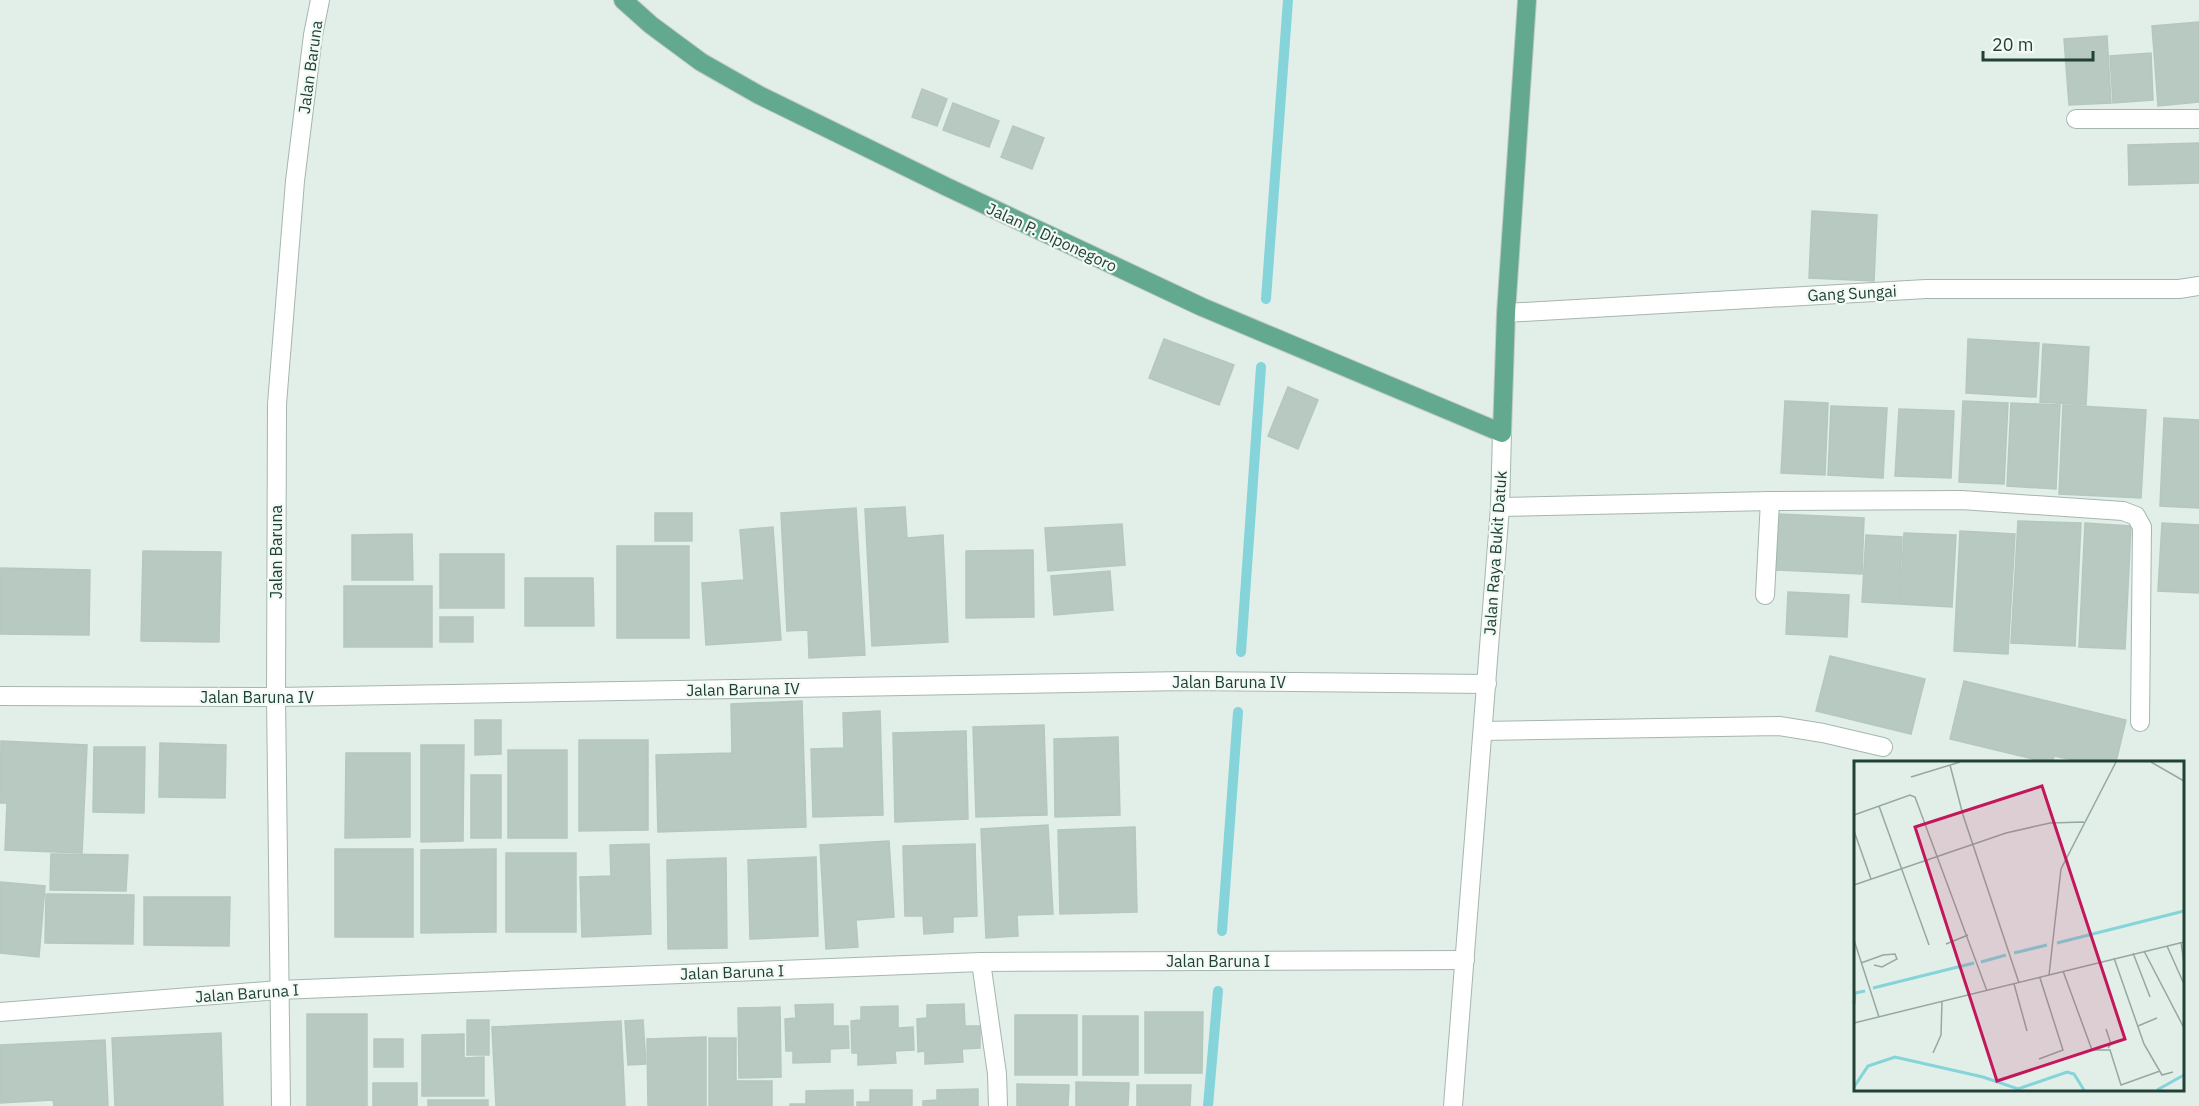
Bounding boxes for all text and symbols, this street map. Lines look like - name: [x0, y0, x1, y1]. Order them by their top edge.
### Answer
- street label: Jalan Baruna: [294, 19, 327, 115]
- scale bar: [1983, 24, 2092, 62]
- text: 20 m: [1992, 33, 2034, 56]
- street label: Jalan P. Diponegoro: [984, 198, 1120, 276]
- street label: Gang Sungai: [1807, 281, 1897, 305]
- street label: Jalan Raya Bukit Datuk: [1479, 470, 1511, 636]
- street label: Jalan Baruna: [266, 505, 286, 599]
- street label: Jalan Baruna IV: [1172, 672, 1286, 692]
- street label: Jalan Baruna IV: [686, 678, 800, 700]
- street label: Jalan Baruna IV: [200, 687, 314, 707]
- inset map: [1854, 761, 2184, 1091]
- street label: Jalan Baruna I: [1166, 951, 1270, 971]
- street label: Jalan Baruna I: [680, 960, 784, 984]
- street label: Jalan Baruna I: [194, 979, 300, 1007]

